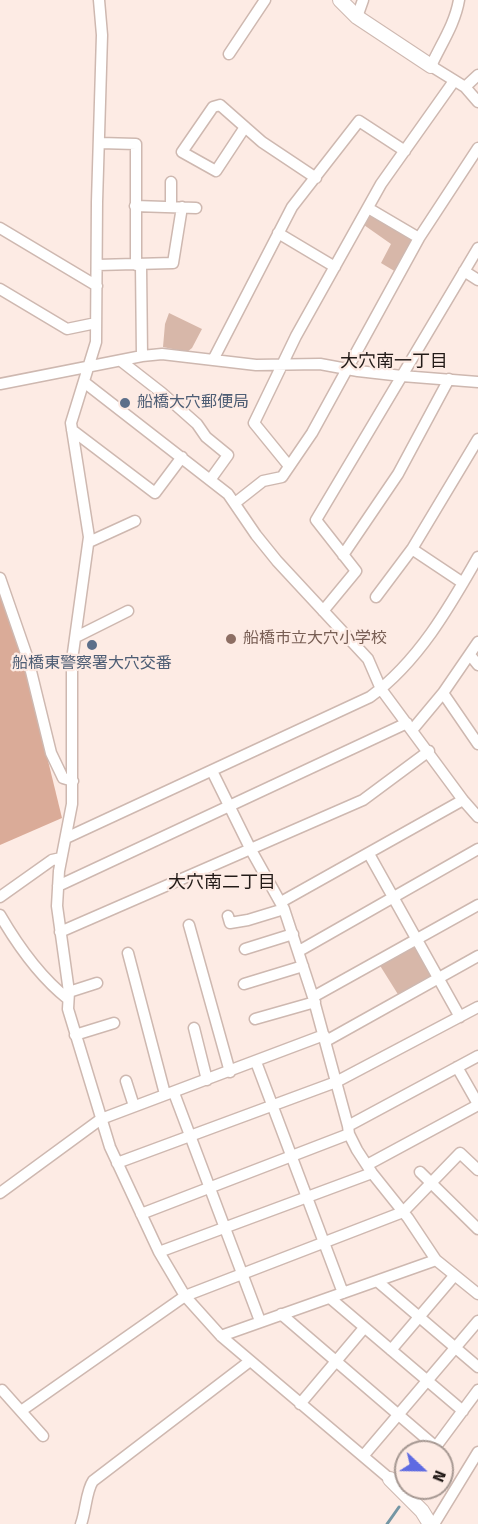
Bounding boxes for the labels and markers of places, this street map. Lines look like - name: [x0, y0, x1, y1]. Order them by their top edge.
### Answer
- place label: 船橋大穴郵便局: [137, 393, 249, 413]
- marker: 船橋大穴郵便局: [118, 396, 132, 410]
- place label: 船橋市立大穴小学校: [243, 629, 387, 649]
- marker: 船橋市立大穴小学校: [224, 632, 238, 646]
- marker: 船橋東警察署大穴交番: [85, 638, 99, 652]
- place label: 船橋東警察署大穴交番: [12, 654, 172, 674]

